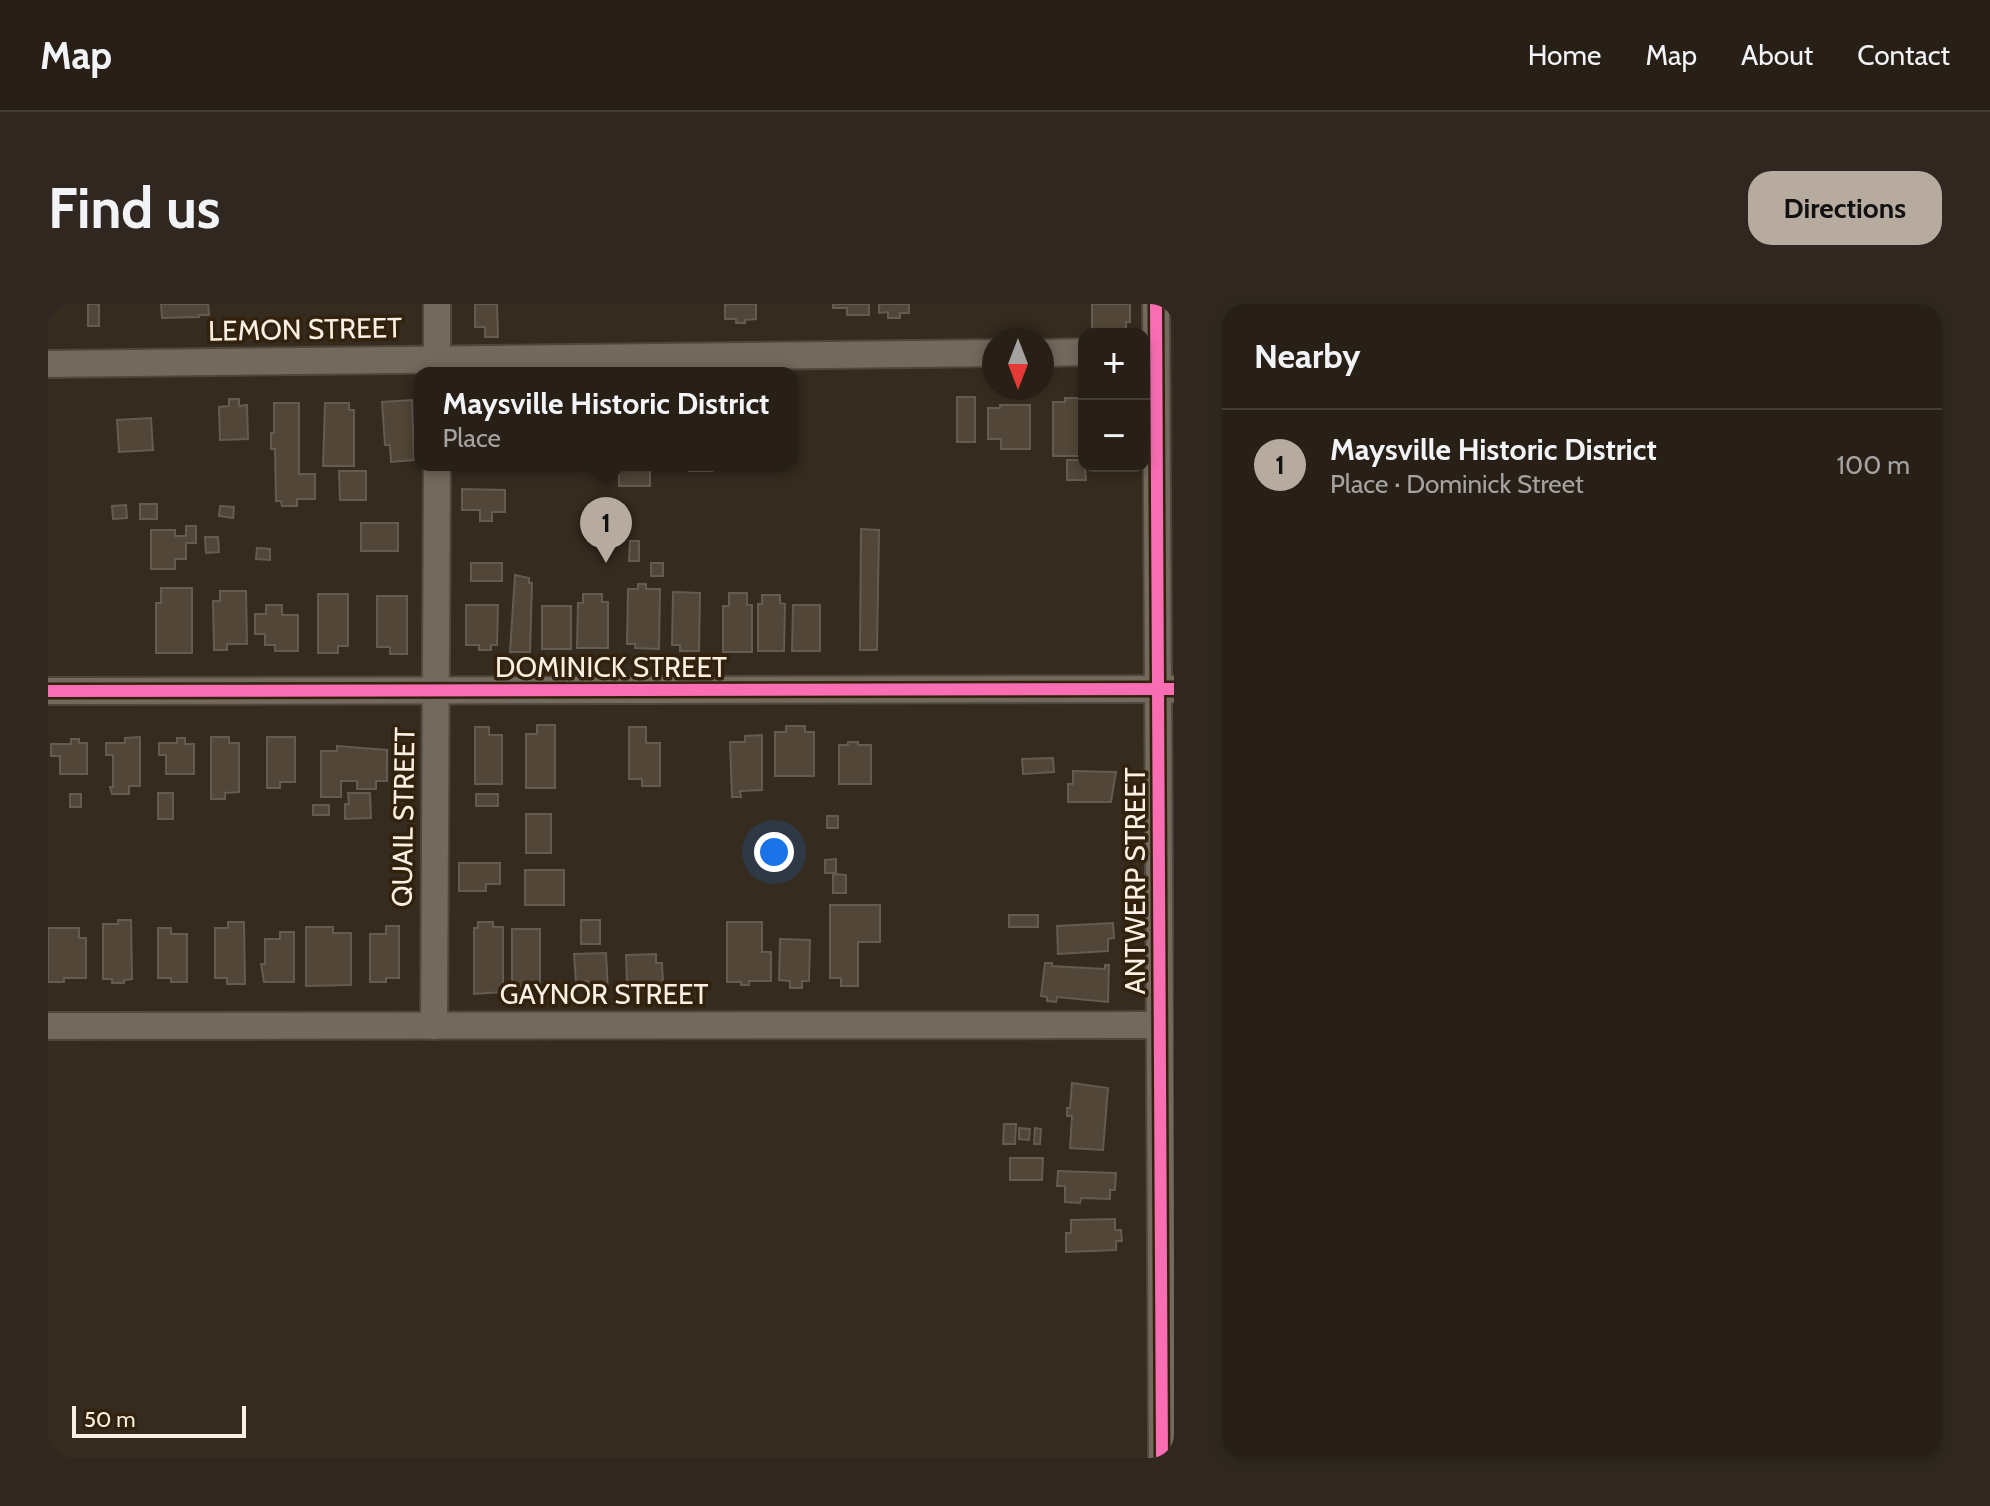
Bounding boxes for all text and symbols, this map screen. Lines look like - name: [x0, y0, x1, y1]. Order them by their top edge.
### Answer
- text: Map: [40, 32, 112, 79]
- text: Home: [1528, 38, 1601, 72]
- text: Map: [1645, 38, 1697, 72]
- text: About: [1741, 38, 1813, 72]
- text: Contact: [1857, 38, 1950, 72]
- button: Directions: [1748, 171, 1942, 245]
- text: Find us: [48, 174, 221, 242]
- street label: LEMON STREET: [208, 310, 402, 348]
- north arrow: [982, 328, 1054, 400]
- map controls: [1078, 328, 1150, 472]
- button: +: [1078, 328, 1150, 400]
- text: Nearby: [1254, 335, 1361, 377]
- popup: [414, 367, 798, 471]
- text: Maysville Historic District: [443, 385, 769, 422]
- button: −: [1078, 400, 1150, 472]
- text: Place: [443, 422, 501, 454]
- text: Maysville Historic District: [1330, 431, 1657, 468]
- text: 1: [1275, 449, 1285, 481]
- text: 100 m: [1837, 449, 1910, 481]
- text: Place · Dominick Street: [1330, 468, 1584, 500]
- pin: 1: [580, 497, 632, 563]
- street label: DOMINICK STREET: [495, 650, 727, 684]
- street label: QUAIL STREET: [384, 727, 422, 907]
- street label: ANTWERP STREET: [1118, 767, 1152, 995]
- your location: [754, 832, 794, 872]
- street label: GAYNOR STREET: [500, 977, 708, 1011]
- scale bar: [72, 1402, 246, 1438]
- text: 50 m: [84, 1406, 136, 1433]

